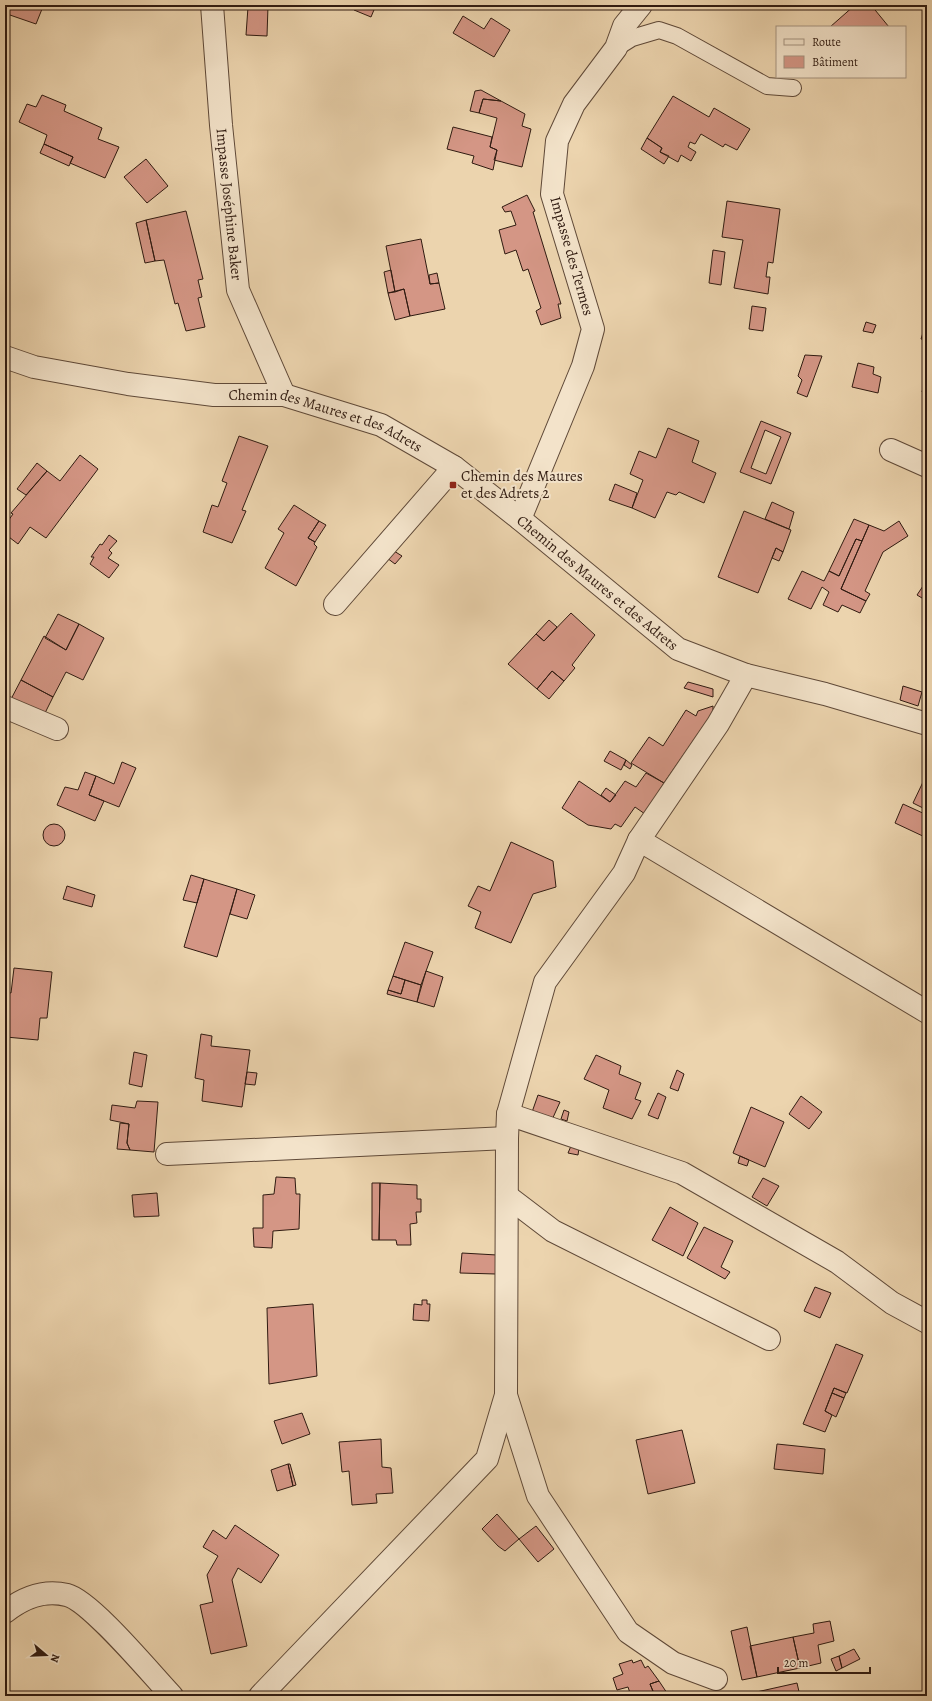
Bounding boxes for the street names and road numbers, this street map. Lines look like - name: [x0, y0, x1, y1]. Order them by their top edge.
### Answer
- street label: Impasse Joséphine Baker: [211, 127, 247, 281]
- street label: Impasse des Termes: [545, 194, 599, 318]
- street label: Chemin des Maures et des Adrets: [228, 384, 426, 457]
- street label: Chemin des Maures et des Adrets: [513, 510, 682, 655]

